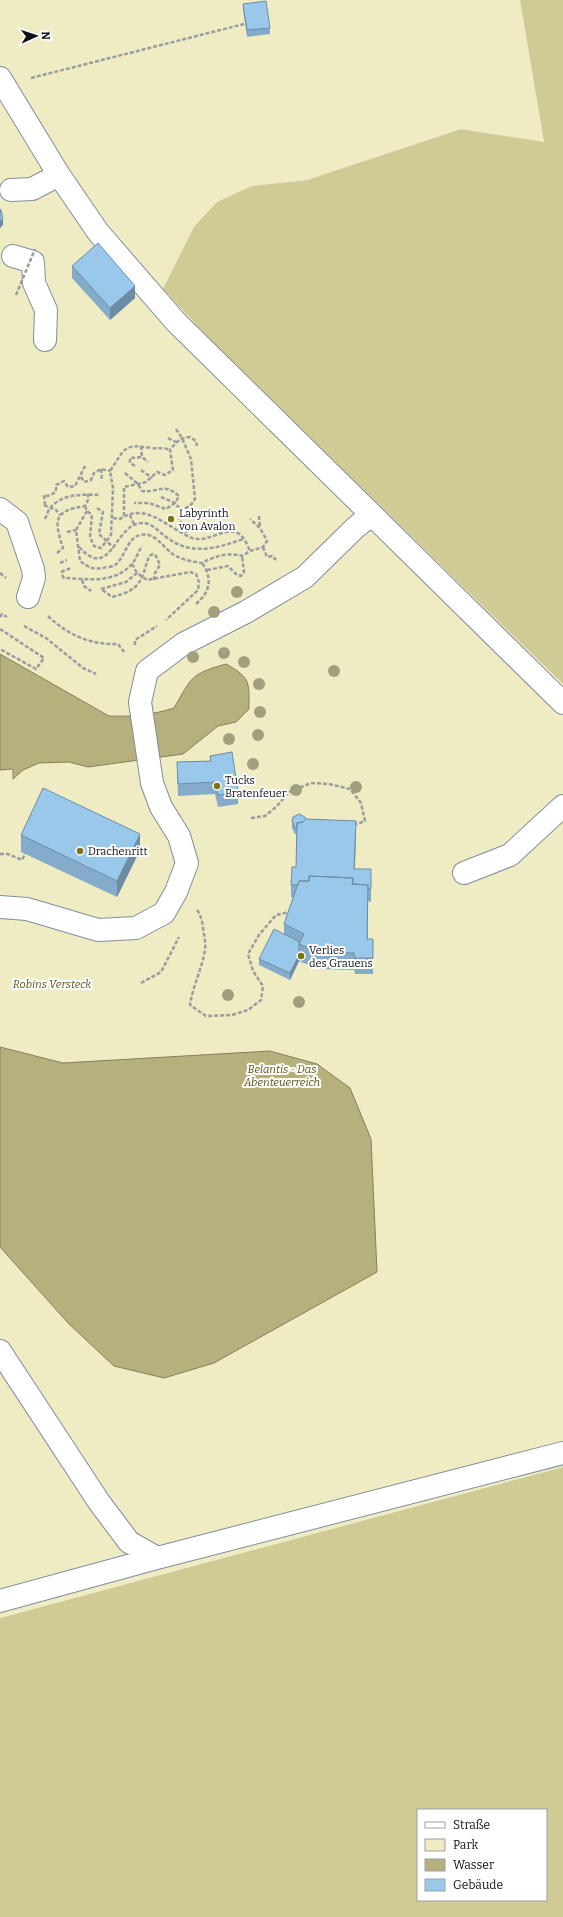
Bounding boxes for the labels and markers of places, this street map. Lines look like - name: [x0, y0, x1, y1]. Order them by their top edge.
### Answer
- place label: Labyrinth von Avalon: [178, 507, 235, 533]
- marker: Labyrinth von Avalon: [166, 514, 176, 524]
- place label: Tucks Bratenfeuer: [225, 774, 287, 800]
- marker: Tucks Bratenfeuer: [212, 781, 222, 791]
- place label: Drachenritt: [88, 845, 147, 858]
- marker: Drachenritt: [75, 846, 85, 856]
- place label: Verlies des Grauens: [309, 944, 373, 970]
- marker: Verlies des Grauens: [296, 951, 306, 961]

